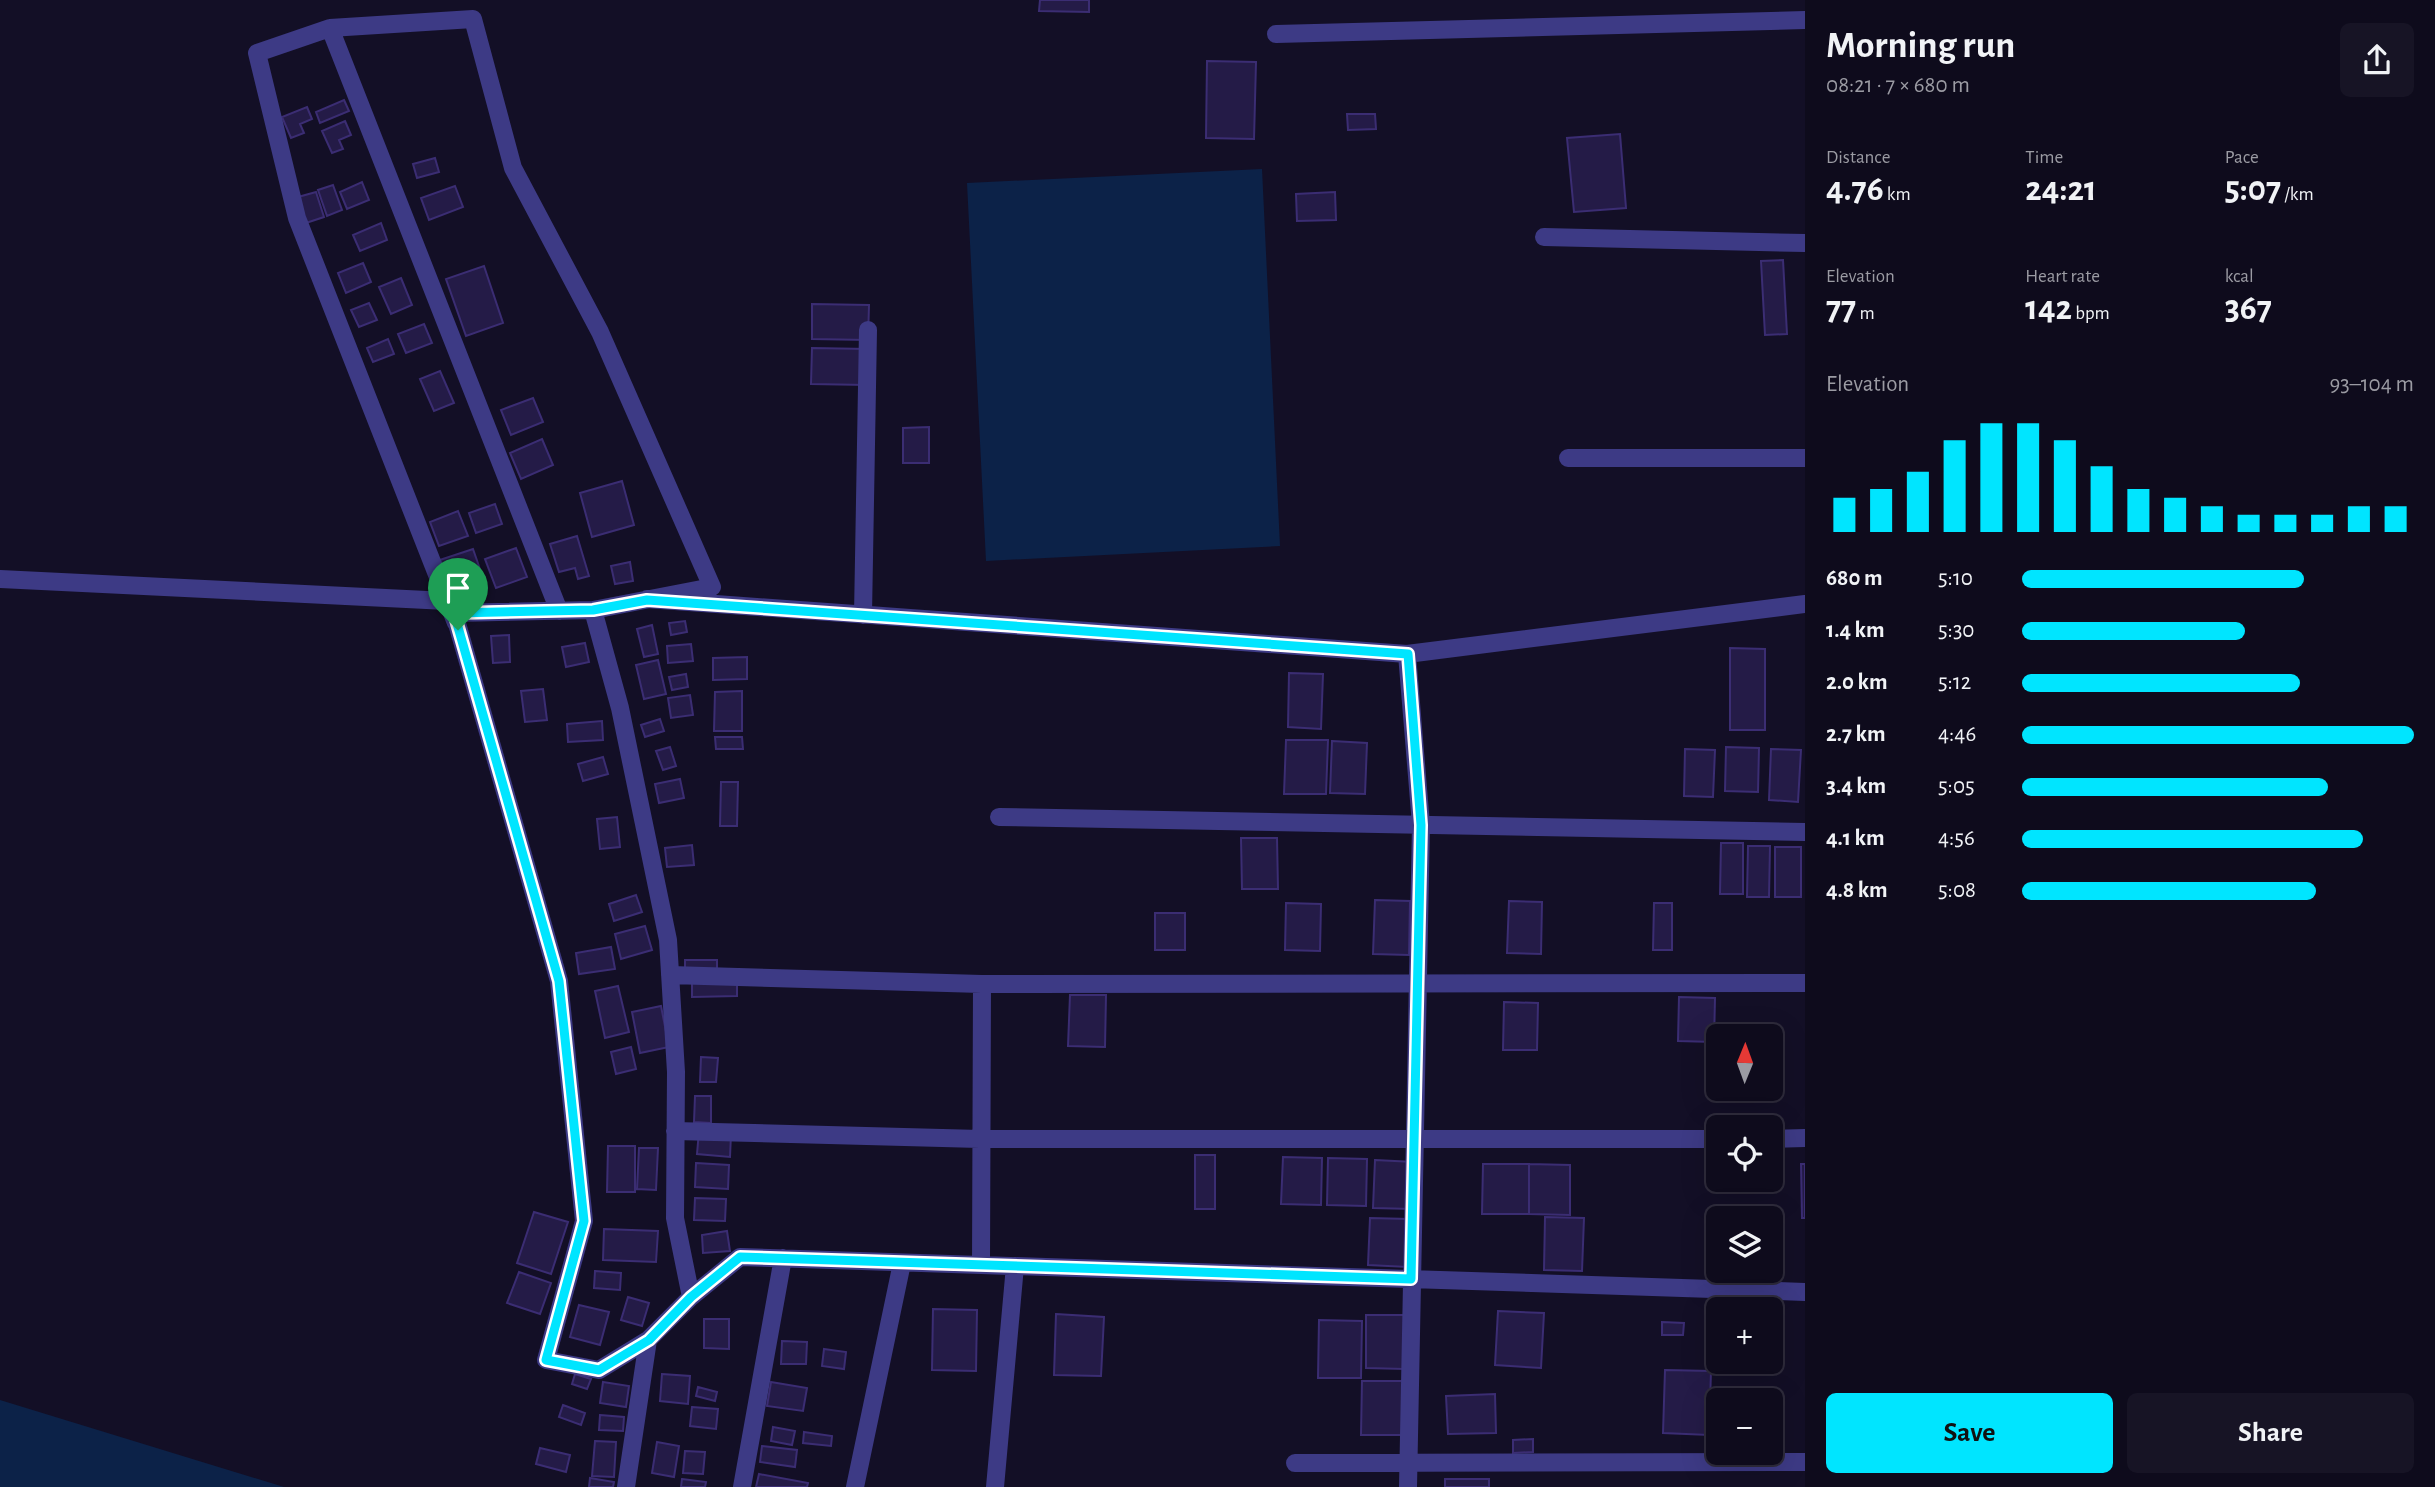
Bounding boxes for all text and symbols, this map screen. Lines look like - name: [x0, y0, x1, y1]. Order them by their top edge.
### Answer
- button: share: [2340, 23, 2414, 97]
- text: Morning run: [1826, 27, 2015, 65]
- text: 08:21 · 7 × 680 m: [1826, 74, 1970, 97]
- text: Distance: [1826, 148, 1890, 167]
- text: Time: [2025, 148, 2063, 167]
- text: Pace: [2225, 148, 2259, 167]
- text: 4.76: [1826, 172, 1884, 207]
- text: 24:21: [2025, 172, 2097, 207]
- text: 5:07: [2225, 172, 2281, 207]
- text: km: [1884, 185, 1911, 204]
- text: /km: [2281, 185, 2314, 204]
- text: Elevation: [1826, 267, 1895, 286]
- text: Heart rate: [2025, 267, 2100, 286]
- text: kcal: [2225, 267, 2254, 286]
- text: 77: [1826, 291, 1856, 326]
- text: 142: [2025, 291, 2072, 326]
- text: 367: [2225, 291, 2272, 326]
- text: m: [1856, 304, 1875, 323]
- text: bpm: [2072, 304, 2110, 323]
- text: Elevation: [1826, 373, 1909, 396]
- text: 93–104 m: [2329, 373, 2414, 396]
- pin: [428, 558, 488, 630]
- text: 680 m: [1826, 567, 1882, 590]
- text: 5:10: [1938, 567, 1973, 590]
- icon: arrive: [439, 569, 477, 607]
- text: 1.4 km: [1826, 619, 1885, 642]
- text: 5:30: [1938, 619, 1975, 642]
- text: 2.0 km: [1826, 671, 1888, 694]
- text: 5:12: [1938, 671, 1971, 694]
- text: 2.7 km: [1826, 723, 1885, 746]
- text: 4:46: [1938, 723, 1976, 746]
- text: 3.4 km: [1826, 775, 1886, 798]
- text: 5:05: [1938, 775, 1975, 798]
- text: 4.1 km: [1826, 827, 1885, 850]
- text: 4:56: [1938, 827, 1975, 850]
- text: 4.8 km: [1826, 879, 1888, 902]
- text: 5:08: [1938, 879, 1976, 902]
- north arrow: [1706, 1024, 1783, 1101]
- map controls: [1706, 1024, 1783, 1465]
- button: locate: [1706, 1115, 1783, 1192]
- button: layers: [1706, 1206, 1783, 1283]
- button: +: [1706, 1297, 1783, 1374]
- button: −: [1706, 1388, 1783, 1465]
- button: Save: [1826, 1393, 2113, 1473]
- button: Share: [2127, 1393, 2414, 1473]

